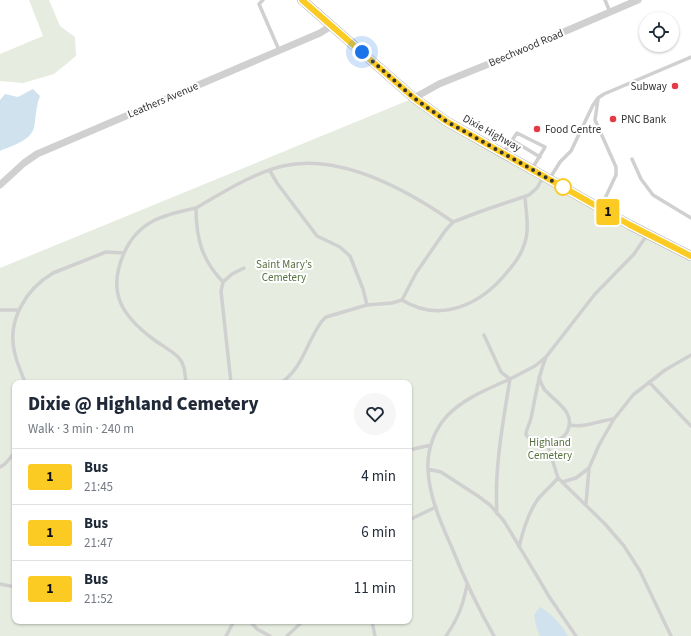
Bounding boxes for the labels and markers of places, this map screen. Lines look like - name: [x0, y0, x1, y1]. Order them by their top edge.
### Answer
- place label: Subway: [631, 79, 667, 94]
- marker: Subway: [670, 81, 680, 91]
- place label: PNC Bank: [621, 112, 667, 127]
- marker: PNC Bank: [608, 114, 618, 124]
- place label: Food Centre: [545, 122, 602, 137]
- marker: Food Centre: [532, 124, 542, 134]
- unlabelled marker: [554, 178, 572, 196]

